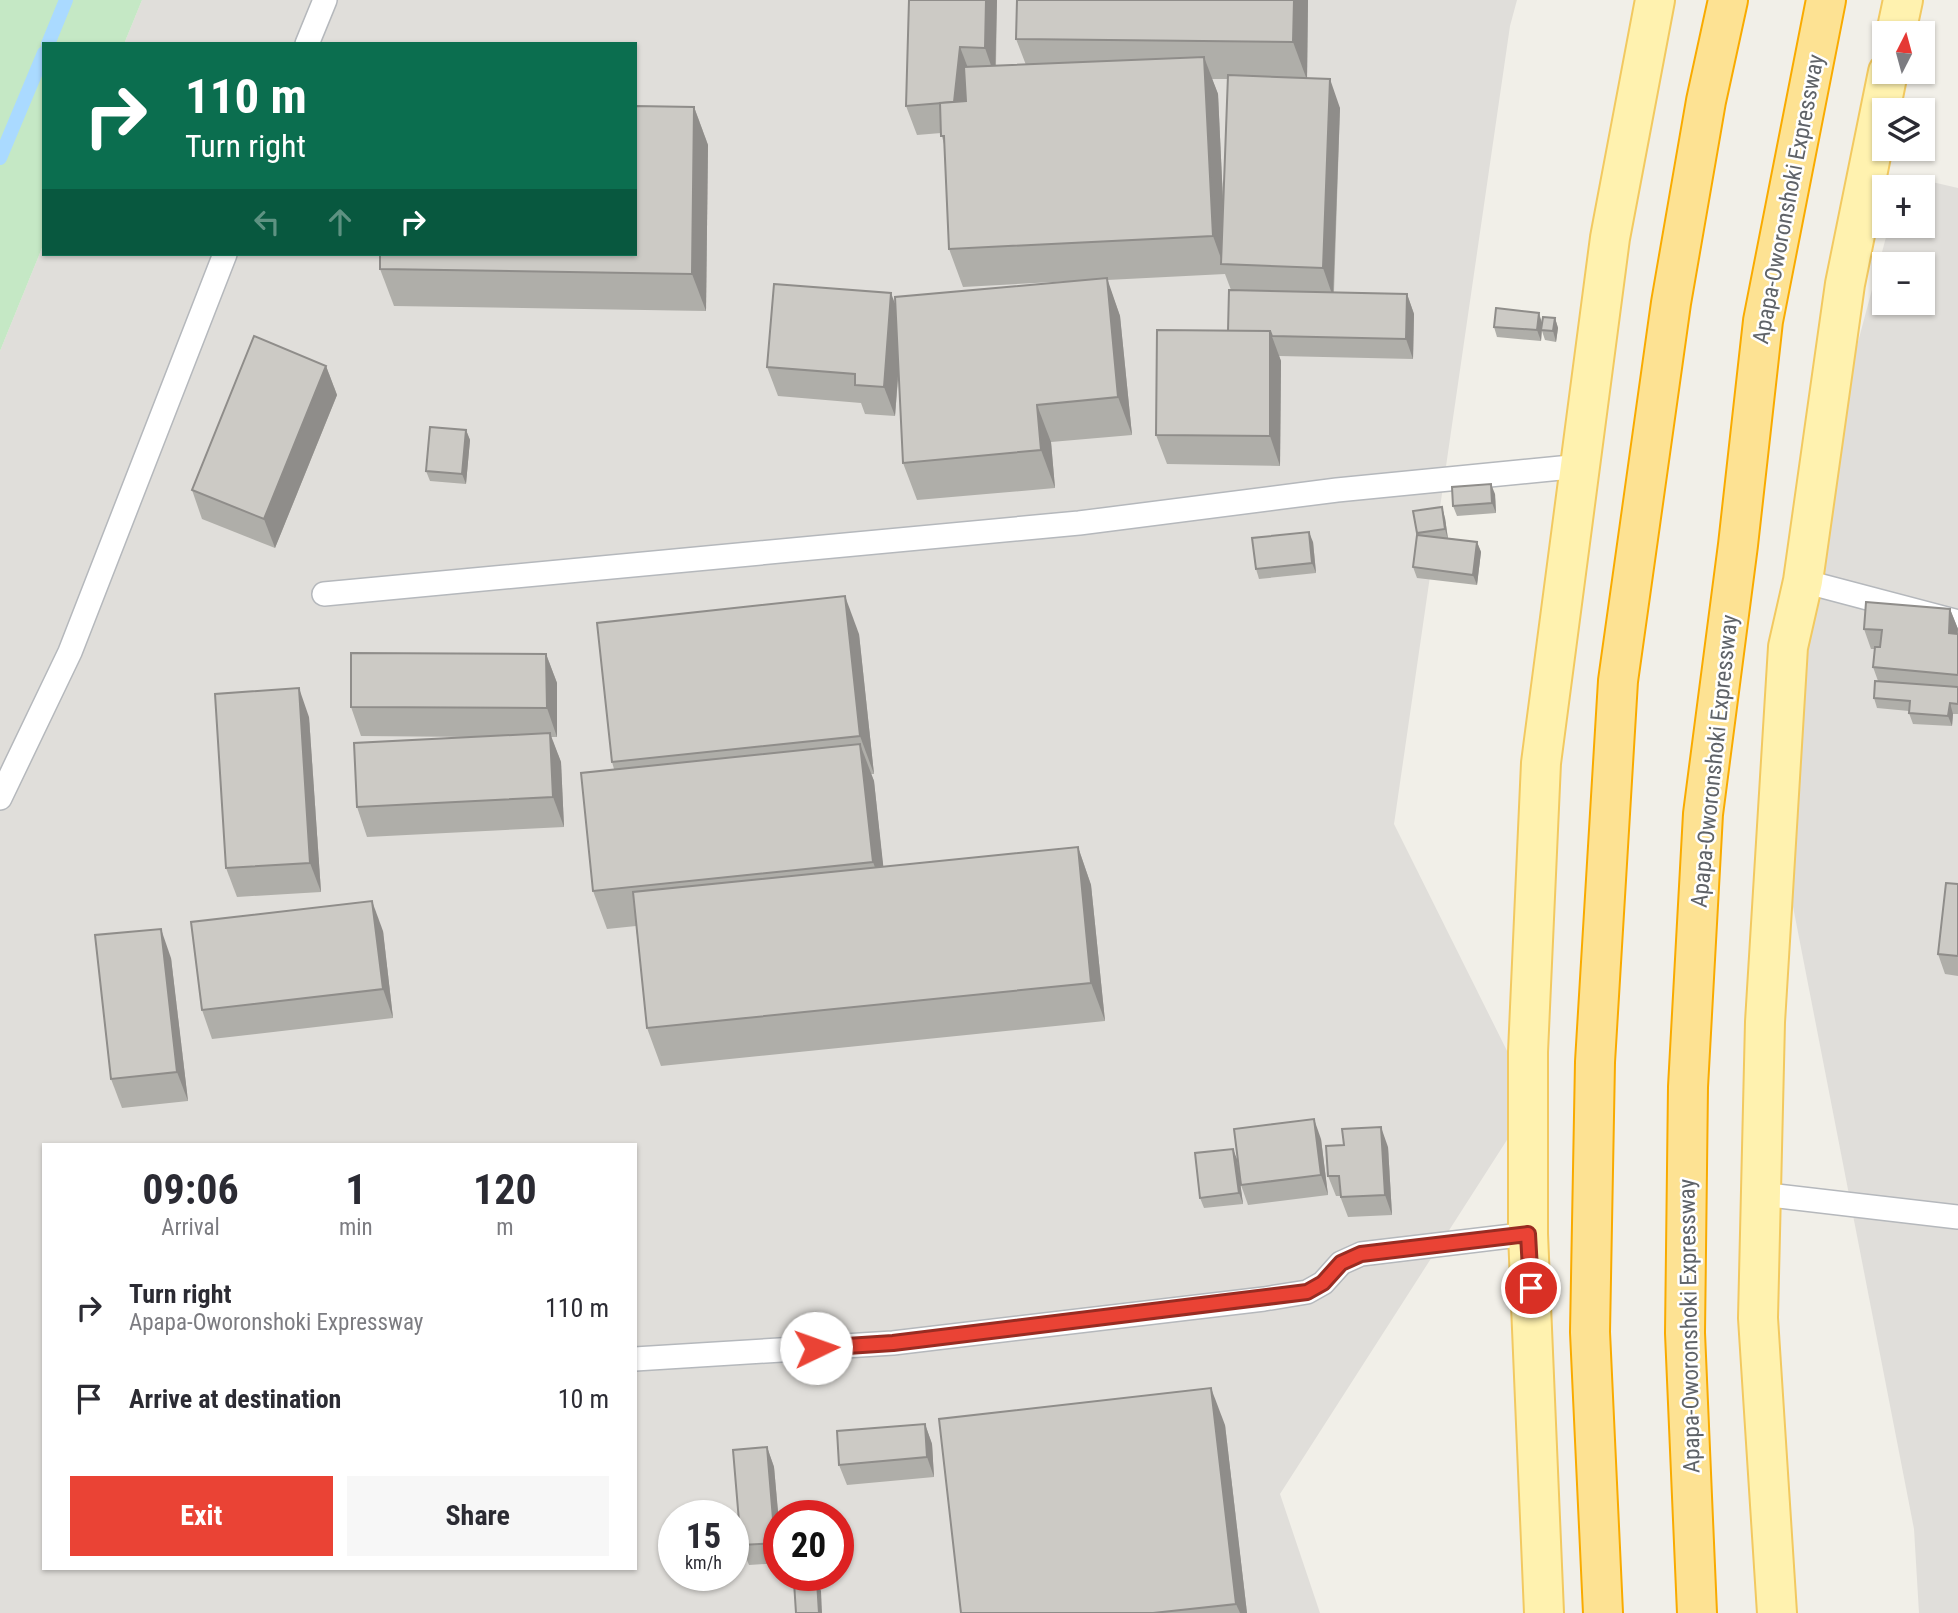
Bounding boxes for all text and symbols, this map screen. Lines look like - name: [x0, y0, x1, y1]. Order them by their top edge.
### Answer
- north arrow: [1872, 21, 1936, 84]
- map controls: [1872, 21, 1935, 315]
- street label: Apapa-Oworonshoki Expressway: [1747, 52, 1830, 346]
- text: 110 m: [185, 68, 307, 125]
- icon: right: [70, 70, 161, 161]
- button: layers: [1872, 98, 1935, 161]
- text: Turn right: [185, 127, 306, 165]
- button: +: [1872, 175, 1935, 238]
- icon: left: [248, 203, 286, 241]
- icon: ahead: [321, 203, 359, 241]
- icon: right: [394, 203, 432, 241]
- button: −: [1872, 252, 1935, 315]
- street label: Apapa-Oworonshoki Expressway: [1686, 613, 1743, 909]
- text: 09:06: [142, 1165, 239, 1214]
- text: 1: [345, 1165, 366, 1214]
- text: 120: [473, 1165, 537, 1214]
- street label: Apapa-Oworonshoki Expressway: [1673, 1178, 1706, 1473]
- text: Arrival: [161, 1214, 220, 1241]
- text: min: [339, 1214, 373, 1241]
- text: m: [496, 1214, 513, 1241]
- pin: [1501, 1258, 1561, 1318]
- icon: arrive: [1512, 1269, 1550, 1307]
- text: Turn right: [129, 1279, 231, 1309]
- icon: right: [70, 1289, 108, 1327]
- text: 110 m: [545, 1293, 609, 1323]
- text: Apapa-Oworonshoki Expressway: [129, 1309, 423, 1336]
- position arrow: [779, 1311, 853, 1385]
- icon: arrive: [70, 1380, 108, 1418]
- text: Arrive at destination: [129, 1384, 341, 1414]
- text: 10 m: [558, 1384, 609, 1414]
- button: Exit: [70, 1476, 333, 1556]
- button: Share: [347, 1476, 609, 1556]
- speed limit sign: 20: [763, 1500, 854, 1591]
- text: 15: [686, 1516, 721, 1557]
- text: km/h: [685, 1552, 722, 1573]

